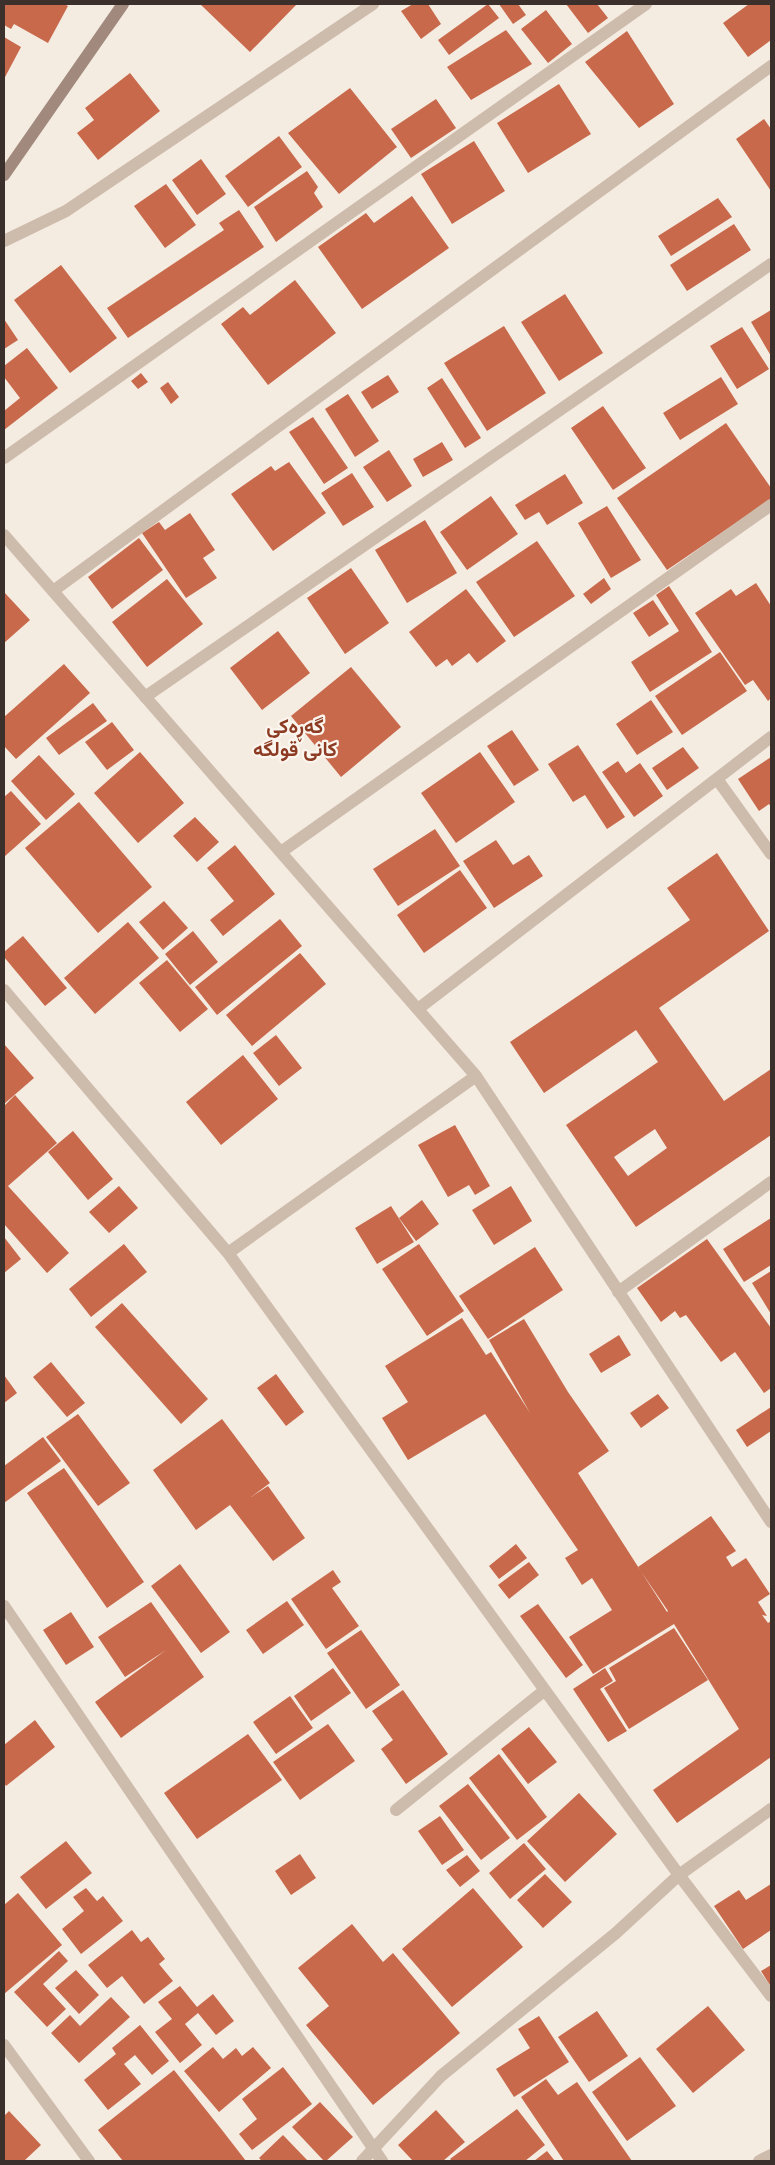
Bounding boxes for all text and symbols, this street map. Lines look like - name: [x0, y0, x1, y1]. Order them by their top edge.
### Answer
- district label: گەڕەکی کانی قولگە: [253, 715, 337, 762]

